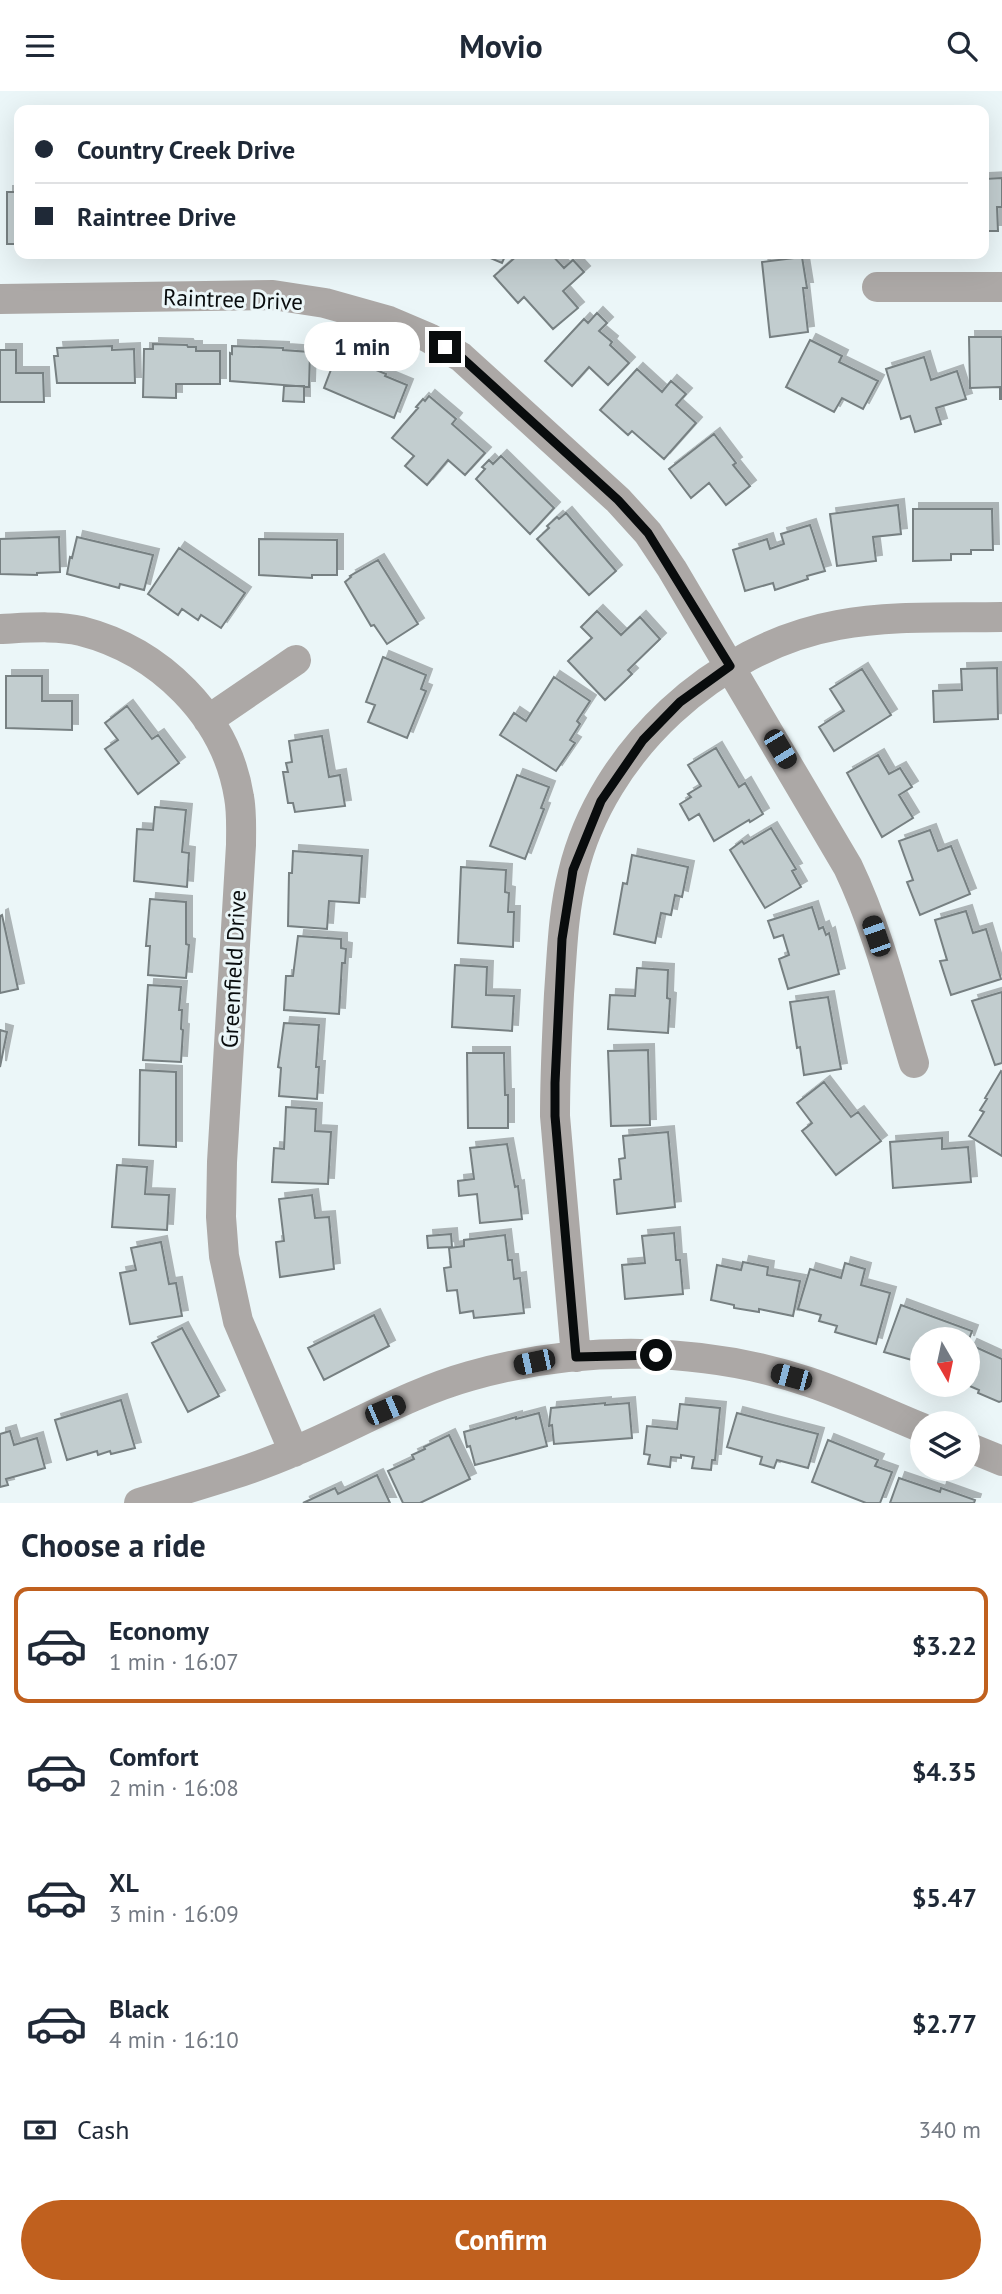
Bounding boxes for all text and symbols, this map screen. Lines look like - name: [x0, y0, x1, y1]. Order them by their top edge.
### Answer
- text: Movio: [459, 25, 543, 67]
- icon: menu: [21, 27, 59, 65]
- icon: search: [943, 27, 981, 65]
- text: Country Creek Drive: [77, 133, 295, 166]
- text: Raintree Drive: [77, 200, 236, 233]
- street label: Raintree Drive: [163, 282, 303, 316]
- callout: 1 min: [305, 323, 420, 371]
- route end: [429, 331, 461, 363]
- text: 1 min: [334, 332, 390, 361]
- car: [761, 726, 800, 772]
- street label: Greenfield Drive: [214, 889, 252, 1049]
- car: [860, 913, 893, 959]
- north arrow: [910, 1327, 980, 1397]
- map controls: [910, 1327, 980, 1481]
- route start: [640, 1339, 672, 1371]
- car: [512, 1347, 557, 1377]
- car: [768, 1361, 815, 1393]
- car: [362, 1392, 409, 1428]
- button: layers: [910, 1411, 980, 1481]
- text: Choose a ride: [21, 1524, 206, 1566]
- icon: car: [25, 1614, 88, 1677]
- text: Economy: [109, 1614, 209, 1647]
- text: $3.22: [912, 1629, 977, 1662]
- text: 1 min · 16:07: [109, 1647, 239, 1676]
- icon: car: [25, 1740, 88, 1803]
- text: Comfort: [109, 1740, 199, 1773]
- text: $4.35: [912, 1755, 977, 1788]
- text: 2 min · 16:08: [109, 1773, 239, 1802]
- icon: car: [25, 1866, 88, 1929]
- text: XL: [109, 1866, 139, 1899]
- text: $5.47: [912, 1881, 977, 1914]
- text: 3 min · 16:09: [109, 1899, 239, 1928]
- icon: car: [25, 1992, 88, 2055]
- text: Black: [109, 1992, 169, 2025]
- text: $2.77: [912, 2007, 977, 2040]
- text: 4 min · 16:10: [109, 2025, 239, 2054]
- icon: cash: [21, 2111, 59, 2149]
- text: Cash: [77, 2113, 129, 2146]
- text: 340 m: [919, 2115, 981, 2144]
- button: Confirm: [21, 2200, 981, 2280]

